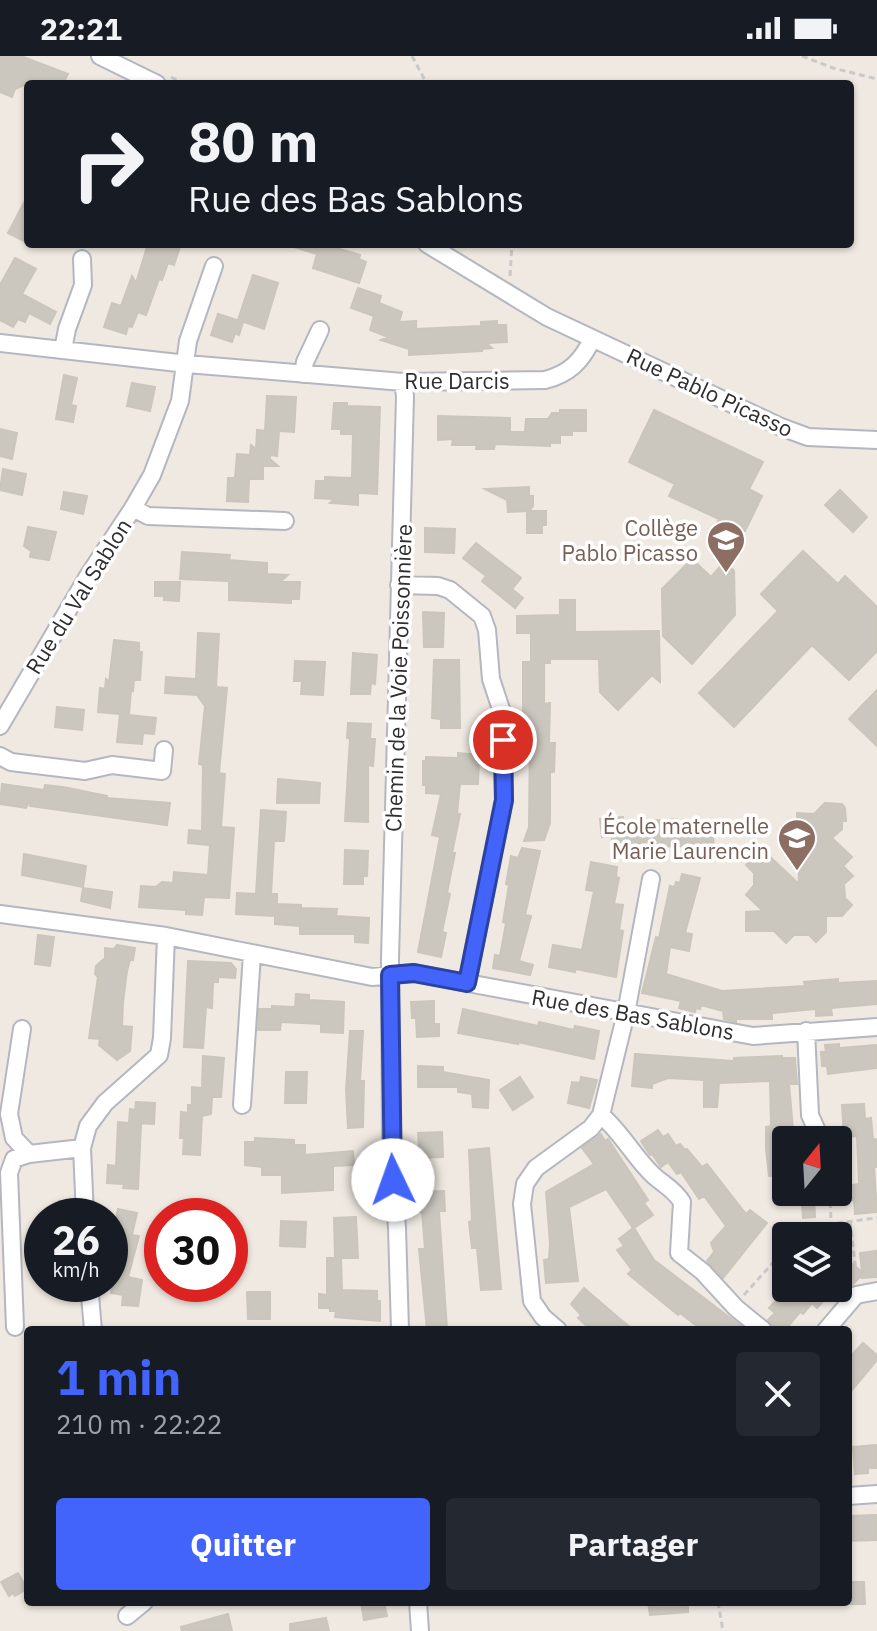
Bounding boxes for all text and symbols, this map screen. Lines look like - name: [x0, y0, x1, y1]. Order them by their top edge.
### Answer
- text: 22:21: [40, 9, 122, 48]
- text: 80 m: [188, 105, 318, 177]
- icon: right: [56, 112, 160, 216]
- text: Rue des Bas Sablons: [188, 175, 524, 222]
- street label: Rue Pablo Picasso: [622, 341, 798, 443]
- street label: Rue Darcis: [404, 366, 510, 395]
- street label: Rue du Val Sablon: [19, 513, 137, 679]
- place label: Collège Pablo Picasso: [562, 513, 698, 567]
- school or university icon: Collège Pablo Picasso: [705, 519, 747, 574]
- street label: Chemin de la Voie Poissonnière: [378, 523, 418, 833]
- pin: [469, 706, 537, 774]
- icon: arrive: [481, 718, 525, 762]
- place label: École maternelle Marie Laurencin: [603, 811, 769, 865]
- school or university icon: École maternelle Marie Laurencin: [776, 817, 818, 872]
- street label: Rue des Bas Sablons: [529, 982, 737, 1046]
- north arrow: [772, 1126, 852, 1206]
- map controls: [772, 1126, 852, 1302]
- position arrow: [351, 1138, 435, 1222]
- speed limit sign: 30: [144, 1198, 248, 1302]
- text: 26: [52, 1214, 100, 1266]
- button: layers: [772, 1222, 852, 1302]
- text: km/h: [52, 1256, 100, 1283]
- text: 1 min: [56, 1346, 181, 1408]
- button: close: [736, 1352, 820, 1436]
- text: 210 m · 22:22: [56, 1407, 222, 1441]
- button: Quitter: [56, 1498, 430, 1590]
- button: Partager: [446, 1498, 820, 1590]

